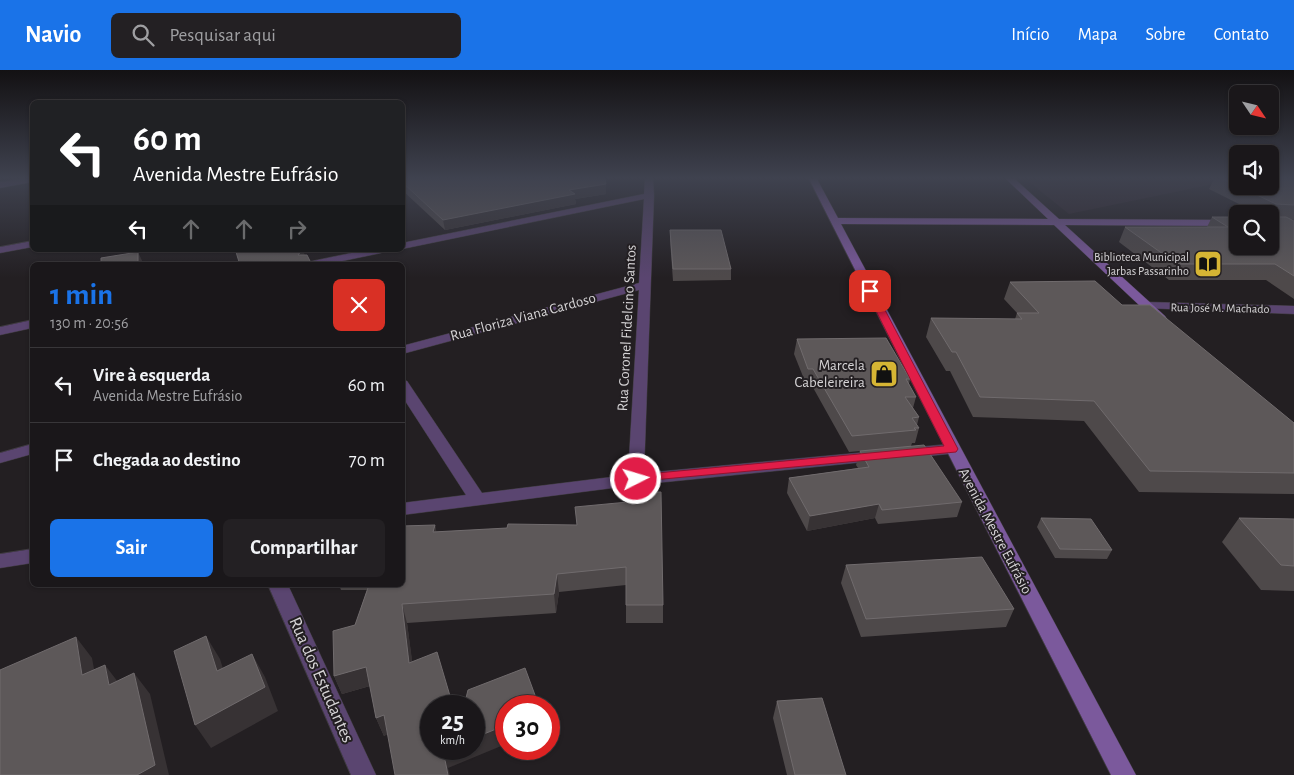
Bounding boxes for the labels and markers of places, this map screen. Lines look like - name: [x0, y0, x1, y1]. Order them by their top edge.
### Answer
- library icon: Biblioteca Municipal Jarbas Passarinho: [1193, 249, 1223, 279]
- place label: Biblioteca Municipal Jarbas Passarinho: [1094, 251, 1189, 277]
- pin: [849, 270, 891, 312]
- place label: Marcela Cabeleireira: [794, 358, 865, 390]
- shop icon: Marcela Cabeleireira: [869, 359, 899, 389]

